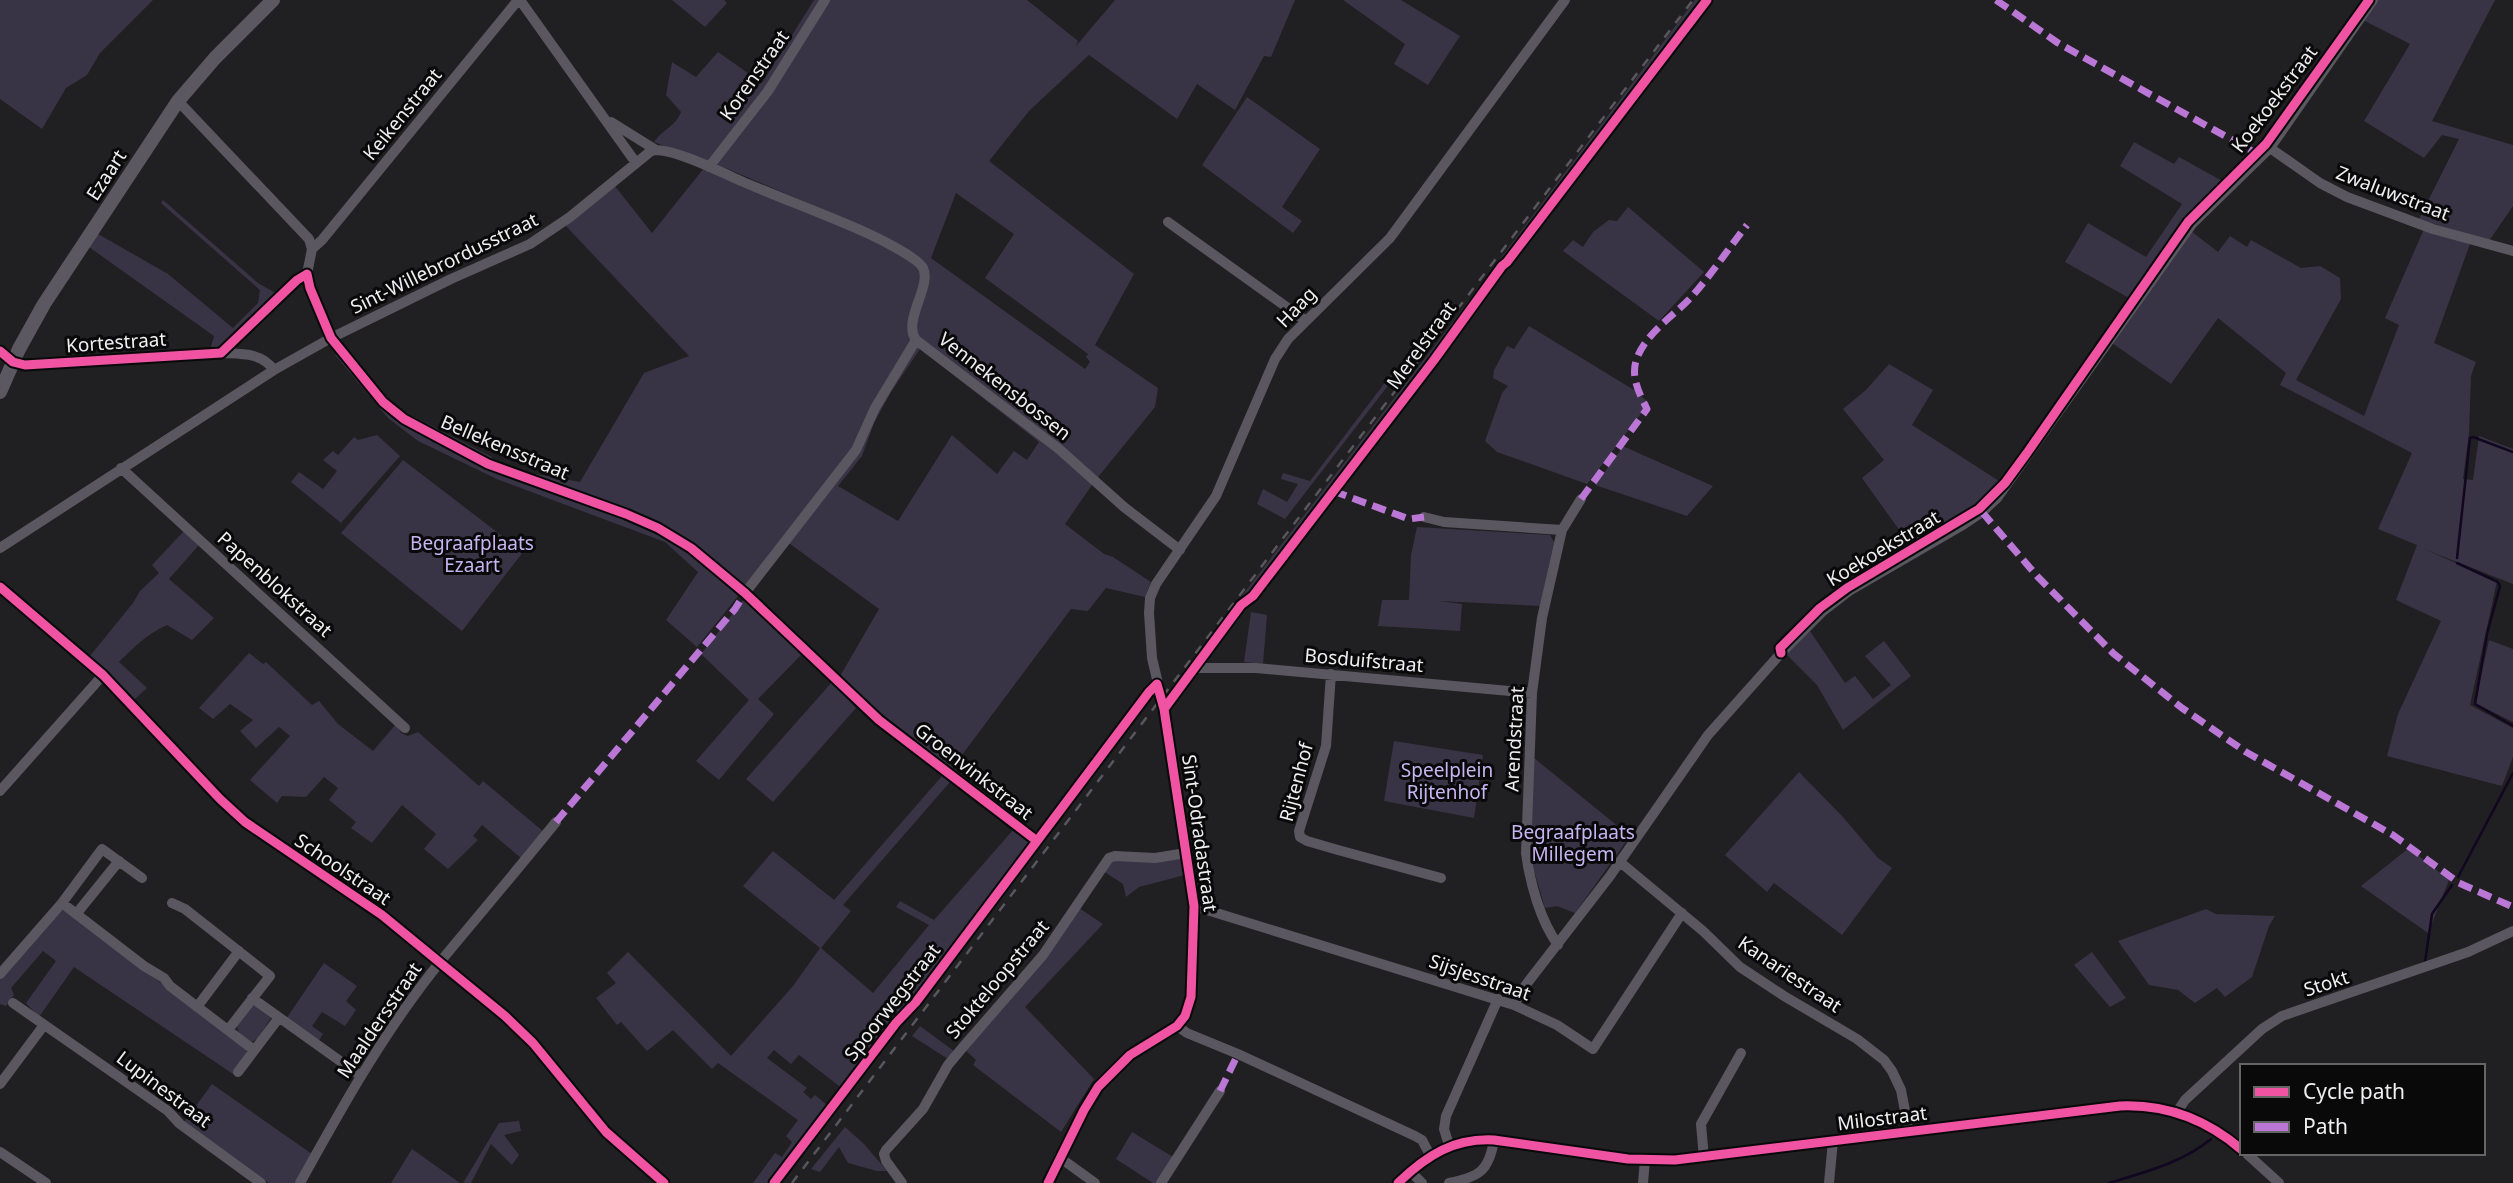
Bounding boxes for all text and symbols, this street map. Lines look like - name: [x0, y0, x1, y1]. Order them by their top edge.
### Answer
- street label: Korenstraat: [713, 25, 795, 125]
- street label: Koekoekstraat: [2225, 40, 2323, 158]
- street label: Keikenstraat: [357, 62, 447, 166]
- street label: Ezaart: [80, 145, 132, 205]
- street label: Zwaluwstraat: [2332, 159, 2454, 227]
- street label: Sint-Willebrordusstraat: [346, 206, 542, 320]
- street label: Haag: [1270, 281, 1322, 333]
- street label: Merelstraat: [1380, 296, 1462, 394]
- street label: Kortestraat: [65, 326, 167, 358]
- street label: Vennekensbossen: [933, 326, 1077, 446]
- street label: Bellekensstraat: [437, 408, 573, 486]
- street label: Koekoekstraat: [1821, 504, 1945, 592]
- street label: Papenblokstraat: [212, 525, 338, 643]
- park label: Begraafplaats Ezaart: [410, 530, 534, 578]
- street label: Bosduifstraat: [1303, 642, 1425, 678]
- street label: Arendstraat: [1498, 686, 1530, 792]
- street label: Groenvinkstraat: [910, 717, 1039, 825]
- street label: Rijtenhof: [1273, 738, 1319, 824]
- street label: Sint-Odradastraat: [1176, 753, 1224, 913]
- park label: Speelplein Rijtenhof: [1401, 757, 1493, 805]
- park label: Begraafplaats Millegem: [1511, 819, 1635, 867]
- street label: Schoolstraat: [290, 827, 396, 911]
- street label: Stokteloopstraat: [940, 914, 1055, 1044]
- street label: Kanariestraat: [1733, 930, 1847, 1018]
- street label: Spoorwegstraat: [838, 938, 946, 1066]
- street label: Sijsjesstraat: [1426, 948, 1534, 1007]
- street label: Maaldersstraat: [331, 957, 427, 1083]
- street label: Stokt: [2300, 964, 2352, 1002]
- street label: Lupinestraat: [111, 1045, 217, 1133]
- legend: [2240, 1064, 2485, 1155]
- text: Cycle path: [2303, 1077, 2405, 1105]
- street label: Milostraat: [1836, 1100, 1928, 1136]
- text: Path: [2303, 1112, 2348, 1140]

